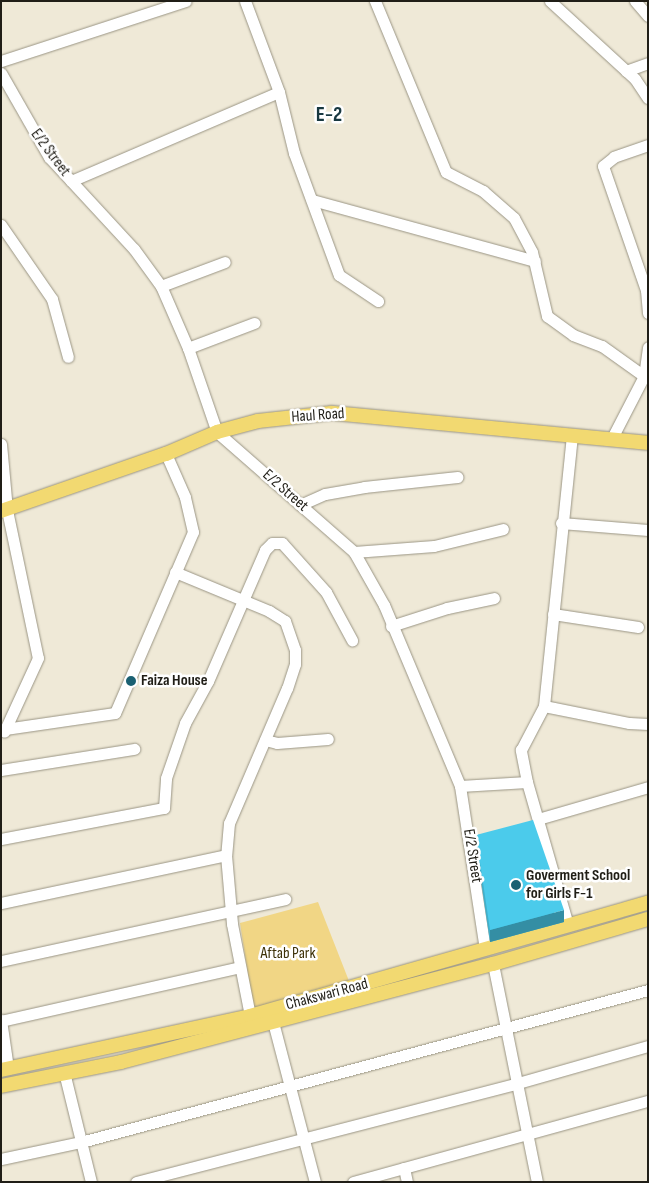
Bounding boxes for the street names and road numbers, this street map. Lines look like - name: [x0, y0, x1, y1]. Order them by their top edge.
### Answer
- street label: E/2 Street: [26, 126, 74, 180]
- street label: Haul Road: [291, 405, 345, 427]
- street label: E/2 Street: [258, 466, 312, 516]
- street label: E/2 Street: [458, 828, 486, 884]
- street label: Chakswari Road: [284, 975, 370, 1015]

